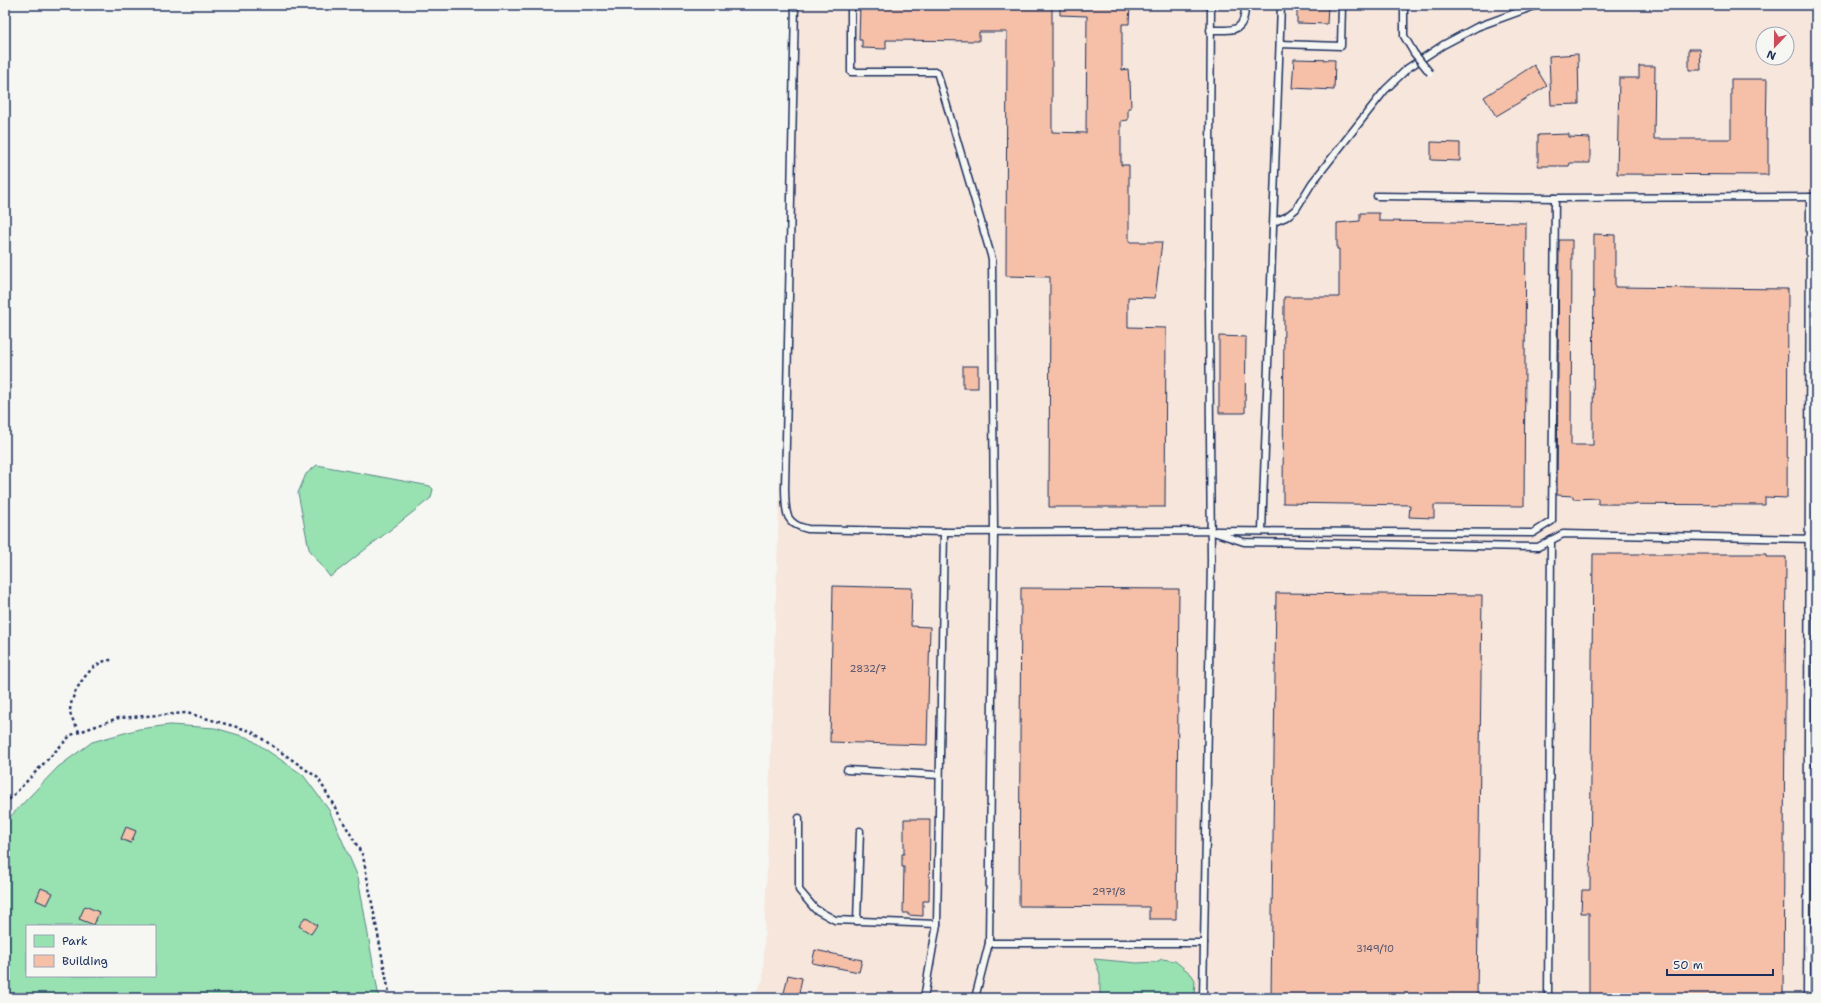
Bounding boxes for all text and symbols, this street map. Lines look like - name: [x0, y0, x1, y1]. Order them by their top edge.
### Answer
- north arrow: [1755, 26, 1795, 66]
- text: N: [1764, 46, 1778, 63]
- house number: 2832/7: [850, 662, 886, 675]
- house number: 2971/8: [1092, 885, 1126, 898]
- legend: [26, 925, 156, 977]
- text: Park: [62, 933, 88, 949]
- house number: 3149/10: [1356, 942, 1394, 955]
- scale bar: [1667, 951, 1773, 977]
- text: Building: [62, 953, 108, 969]
- text: 50 m: [1673, 957, 1703, 973]

